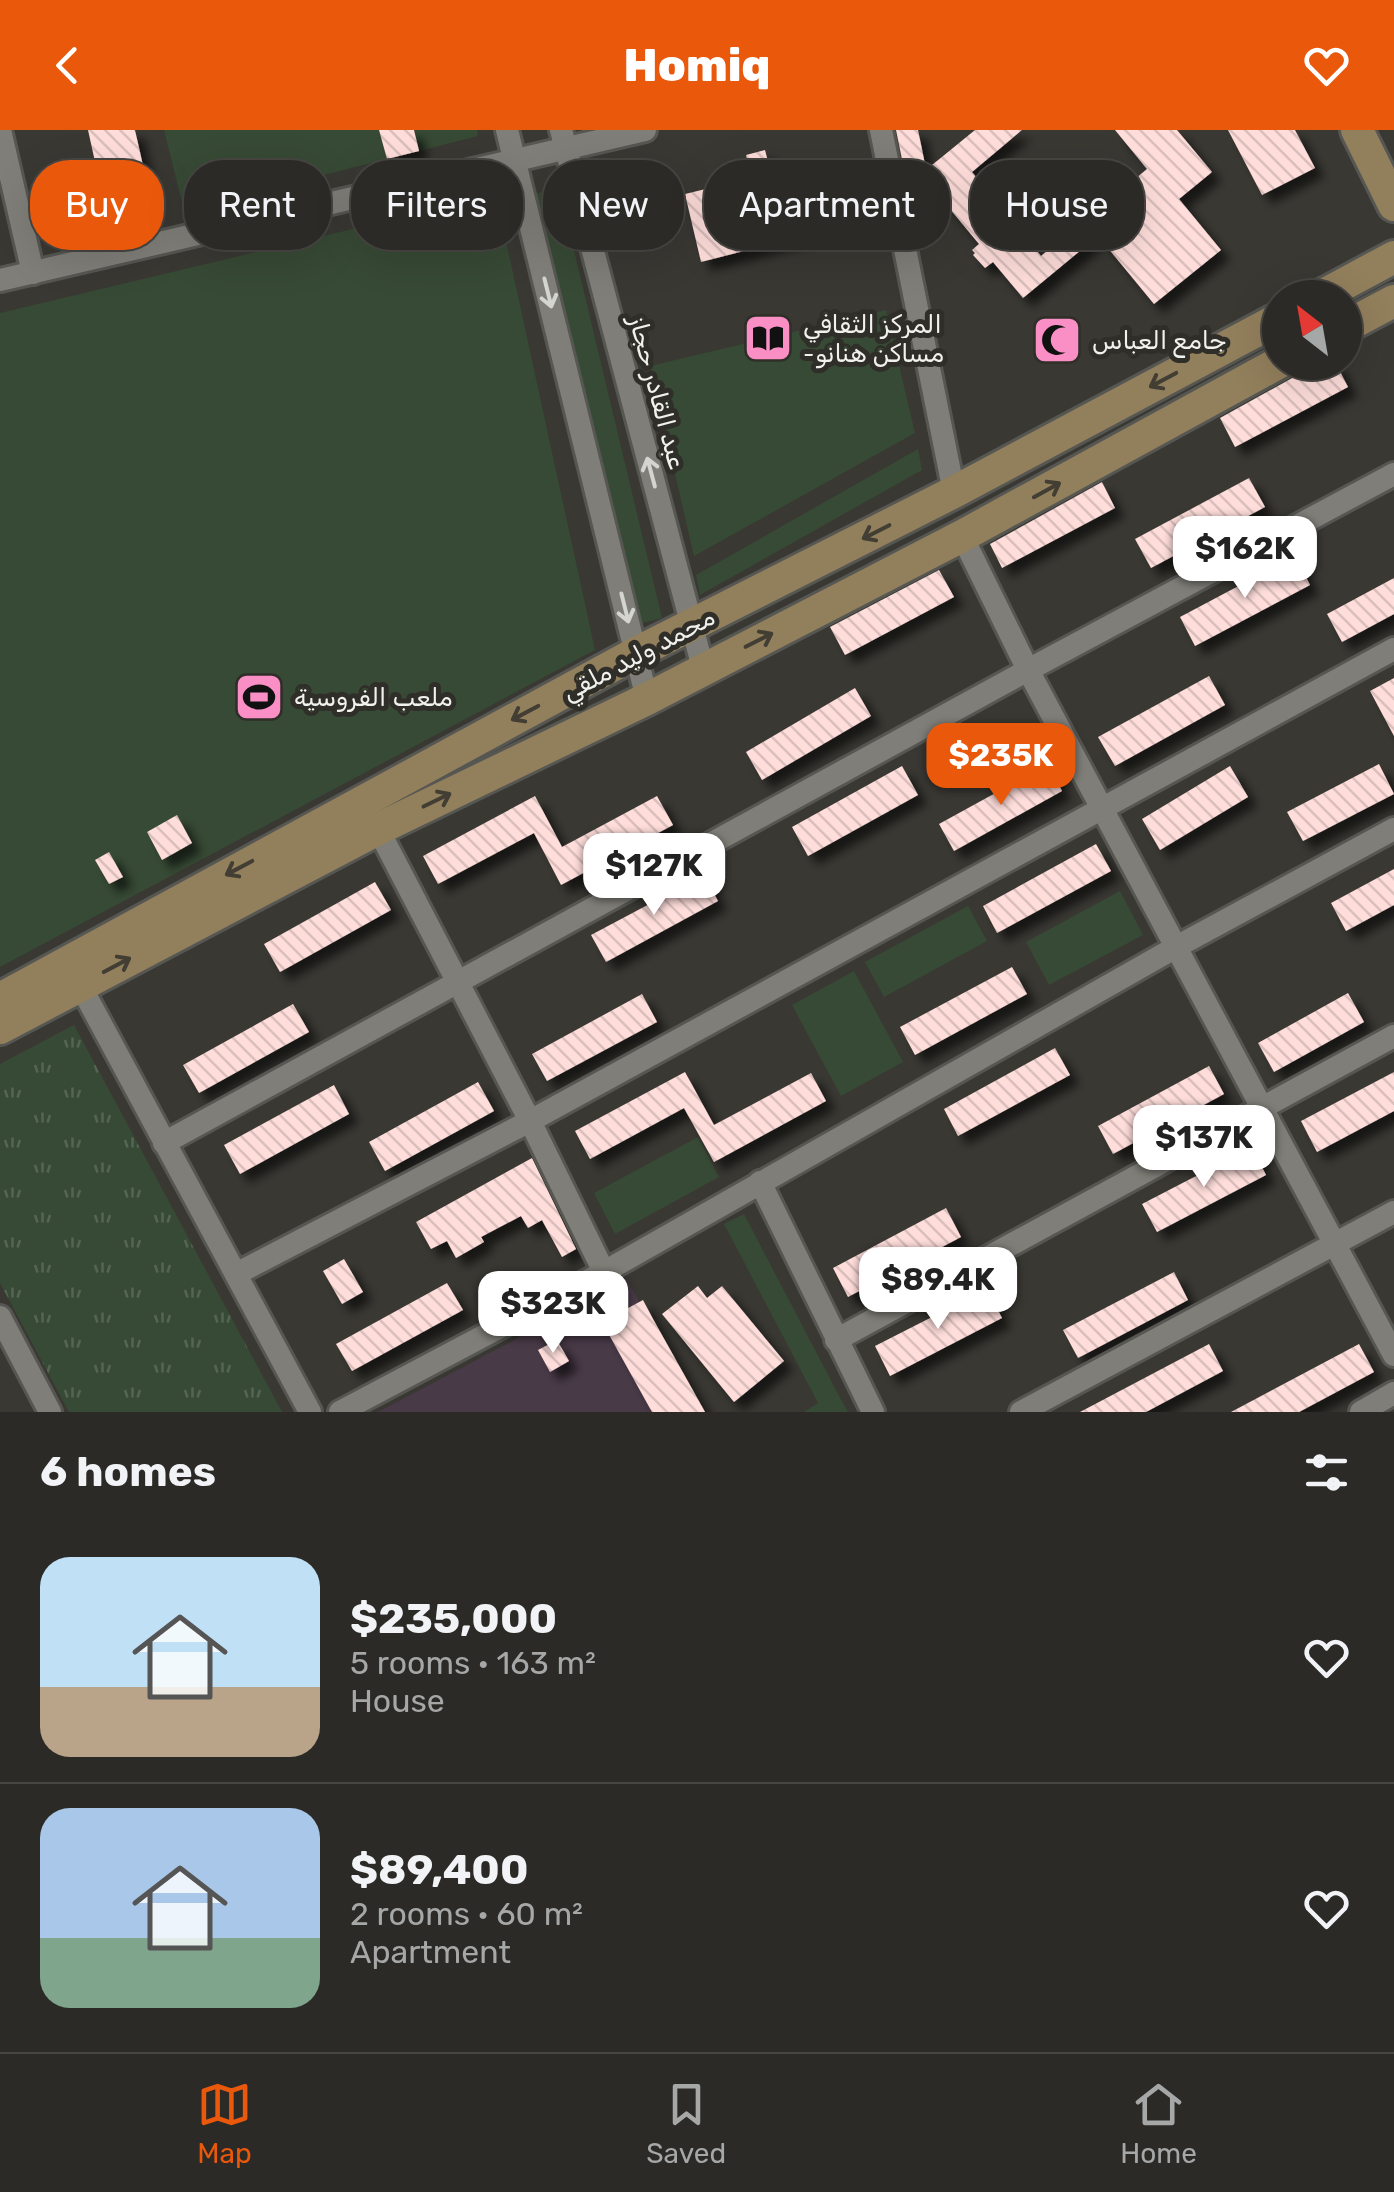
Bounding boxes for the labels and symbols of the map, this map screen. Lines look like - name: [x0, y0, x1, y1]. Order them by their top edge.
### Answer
- one-way arrow: [539, 277, 558, 308]
- north arrow: [1262, 280, 1362, 380]
- street label: عبد القادر حجاز: [623, 310, 692, 472]
- place label: المركز الثقافي -مساكن هنانو: [803, 310, 944, 369]
- library icon: المركز الثقافي -مساكن هنانو: [742, 312, 794, 364]
- mosque icon: جامع العباس: [1031, 314, 1083, 366]
- place label: جامع العباس: [1092, 326, 1227, 358]
- one-way arrow: [1149, 371, 1179, 390]
- one-way arrow: [640, 457, 659, 488]
- one-way arrow: [1032, 479, 1061, 499]
- pin: $162K: [1175, 516, 1315, 601]
- one-way arrow: [861, 523, 891, 542]
- one-way arrow: [617, 591, 635, 623]
- street label: محمد وليد ملقي: [557, 602, 721, 710]
- one-way arrow: [743, 629, 773, 648]
- sports icon: ملعب الفروسية: [233, 671, 285, 723]
- place label: ملعب الفروسية: [294, 683, 453, 712]
- one-way arrow: [510, 704, 540, 723]
- pin: $235K: [931, 723, 1071, 808]
- one-way arrow: [421, 790, 451, 809]
- pin: $127K: [584, 833, 724, 918]
- one-way arrow: [225, 859, 255, 878]
- one-way arrow: [101, 955, 131, 974]
- pin: $137K: [1134, 1105, 1274, 1190]
- pin: $89.4K: [857, 1247, 1019, 1332]
- pin: $323K: [483, 1271, 623, 1356]

